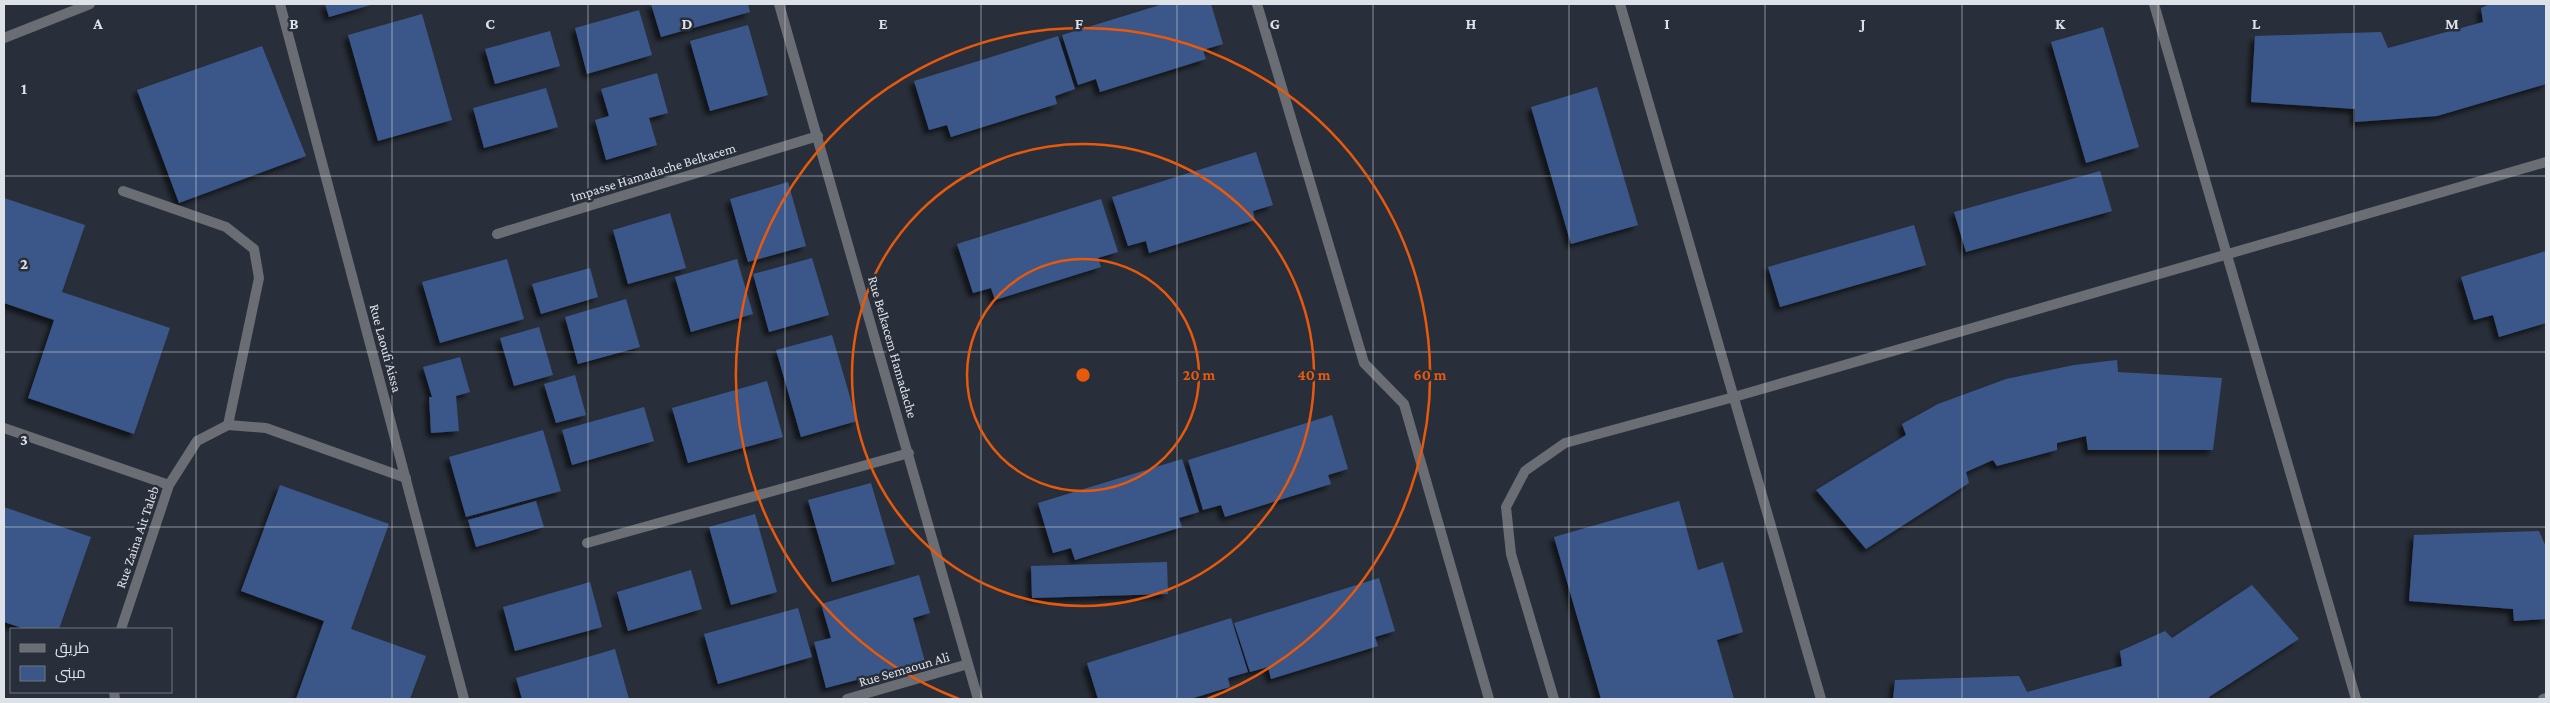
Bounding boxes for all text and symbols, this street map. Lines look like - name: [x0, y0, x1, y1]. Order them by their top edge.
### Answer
- text: A: [92, 15, 103, 32]
- text: B: [289, 15, 299, 32]
- text: C: [485, 15, 495, 32]
- text: D: [681, 15, 693, 32]
- text: E: [878, 15, 888, 32]
- text: F: [1075, 15, 1084, 32]
- text: G: [1270, 15, 1280, 32]
- text: H: [1466, 15, 1477, 32]
- text: I: [1664, 15, 1670, 32]
- text: J: [1858, 15, 1866, 32]
- text: K: [2055, 15, 2066, 32]
- text: L: [2252, 15, 2261, 32]
- text: M: [2445, 15, 2459, 32]
- text: 1: [21, 80, 27, 97]
- street label: Impasse Hamadache Belkacem: [568, 139, 738, 205]
- text: 2: [20, 255, 28, 272]
- street label: Rue Belkacem Hamadache: [865, 274, 921, 420]
- street label: Rue Laoufi Aissa: [367, 302, 406, 394]
- centre of rings: [1074, 366, 1092, 384]
- text: 20 m: [1183, 367, 1215, 383]
- text: 40 m: [1298, 367, 1331, 383]
- text: 60 m: [1414, 367, 1447, 383]
- text: 3: [20, 431, 28, 448]
- street label: Rue Zaina Ait Taleb: [112, 484, 162, 590]
- legend: [10, 628, 172, 693]
- text: طريق: [55, 640, 89, 658]
- street label: Rue Semaoun Ali: [857, 648, 952, 690]
- text: مبنى: [55, 665, 86, 683]

